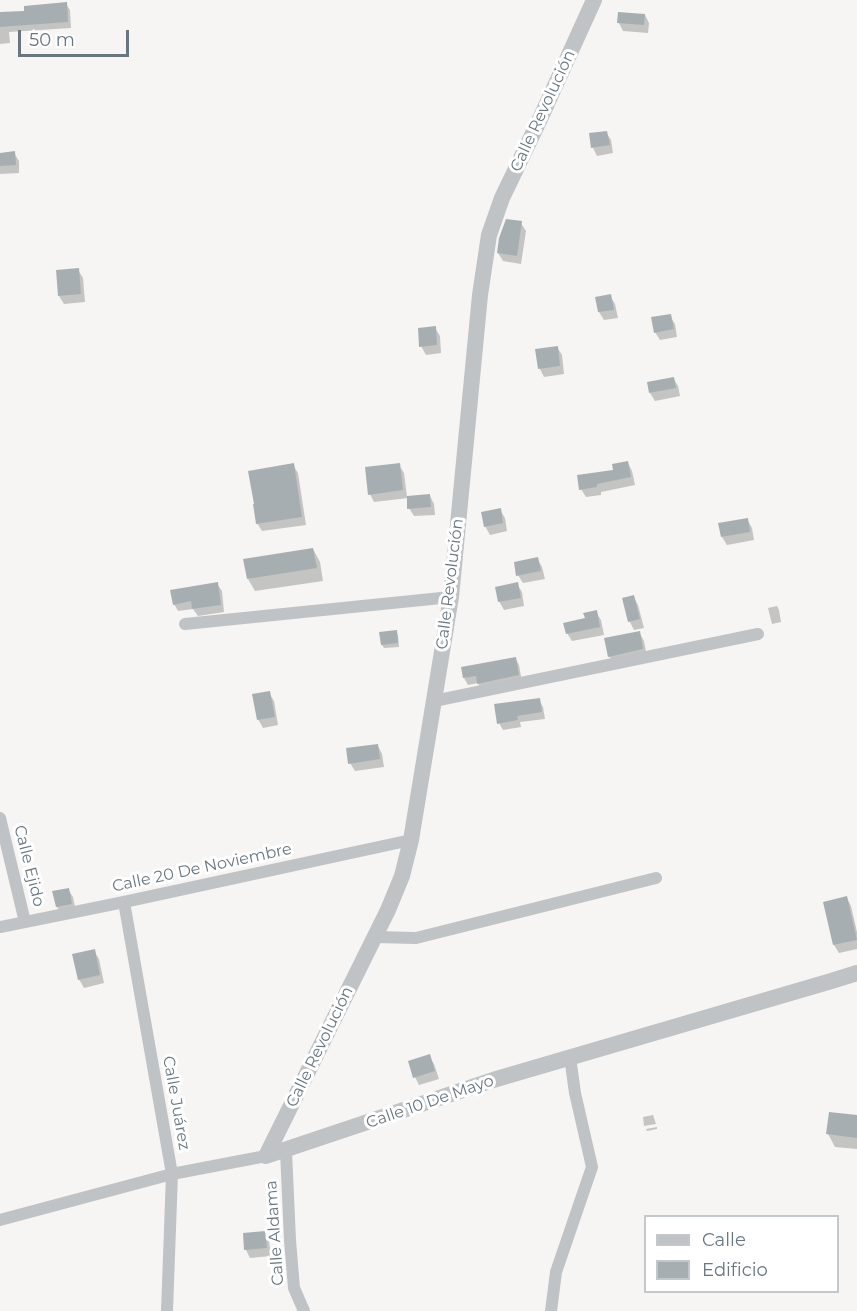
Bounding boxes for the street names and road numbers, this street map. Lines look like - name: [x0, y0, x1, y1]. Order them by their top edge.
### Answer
- street label: Calle Revolución: [506, 47, 580, 175]
- street label: Calle Revolución: [432, 517, 468, 651]
- street label: Calle Ejido: [10, 823, 48, 909]
- street label: Calle 20 De Noviembre: [110, 840, 294, 896]
- street label: Calle Revolución: [282, 984, 358, 1110]
- street label: Calle Juárez: [158, 1054, 194, 1152]
- street label: Calle 10 De Mayo: [364, 1071, 496, 1133]
- street label: Calle Aldama: [262, 1180, 288, 1286]

